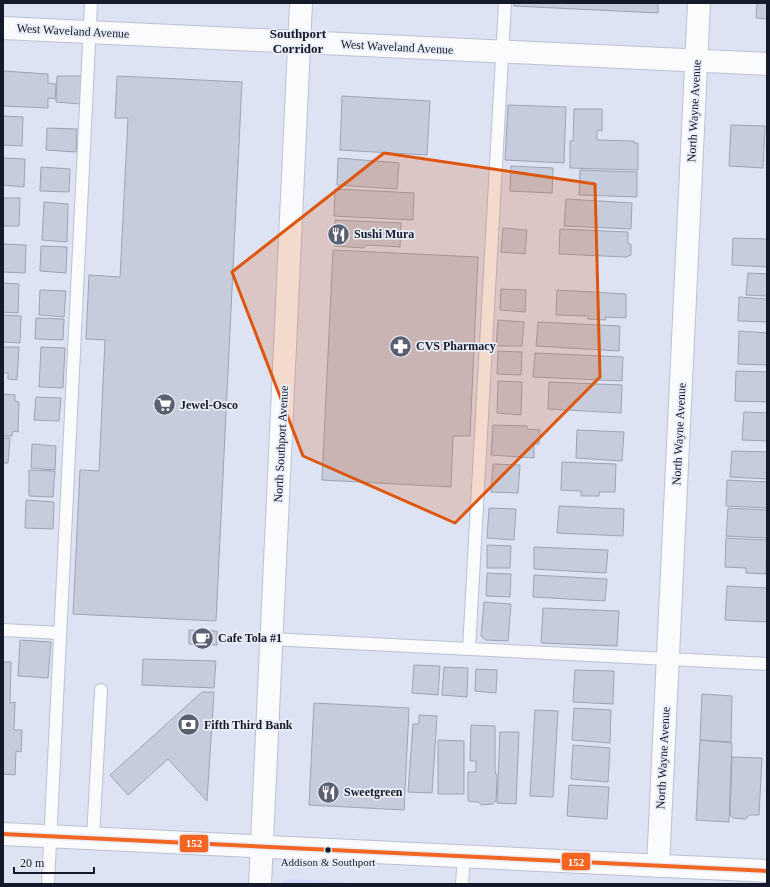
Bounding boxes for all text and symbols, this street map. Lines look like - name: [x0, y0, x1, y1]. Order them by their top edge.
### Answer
- street label: West Waveland Avenue: [16, 21, 130, 41]
- district label: Southport Corridor: [270, 26, 327, 56]
- street label: West Waveland Avenue: [340, 37, 454, 57]
- street label: North Wayne Avenue: [684, 59, 704, 163]
- restaurant icon: Sushi Mura: [325, 221, 351, 247]
- place label: Sushi Mura: [354, 227, 414, 241]
- pharmacy icon: CVS Pharmacy: [388, 333, 414, 359]
- place label: CVS Pharmacy: [416, 339, 496, 353]
- street label: North Wayne Avenue: [669, 382, 689, 486]
- street label: North Southport Avenue: [271, 385, 291, 503]
- supermarket icon: Jewel-Osco: [151, 392, 177, 418]
- place label: Jewel-Osco: [180, 398, 238, 412]
- cafe icon: Cafe Tola #1: [190, 625, 216, 651]
- place label: Cafe Tola #1: [218, 631, 282, 645]
- street label: North Wayne Avenue: [653, 706, 673, 810]
- bank icon: Fifth Third Bank: [175, 712, 201, 738]
- place label: Fifth Third Bank: [204, 718, 293, 732]
- restaurant icon: Sweetgreen: [316, 779, 342, 805]
- place label: Sweetgreen: [344, 785, 403, 799]
- line badge: 152: [179, 834, 209, 853]
- text: 152: [186, 837, 203, 849]
- marker: Addison & Southport: [323, 845, 333, 855]
- scale bar: [14, 849, 94, 875]
- line badge: 152: [561, 852, 591, 871]
- text: 20 m: [20, 856, 45, 870]
- place label: Addison & Southport: [281, 856, 375, 868]
- text: 152: [568, 856, 585, 868]

